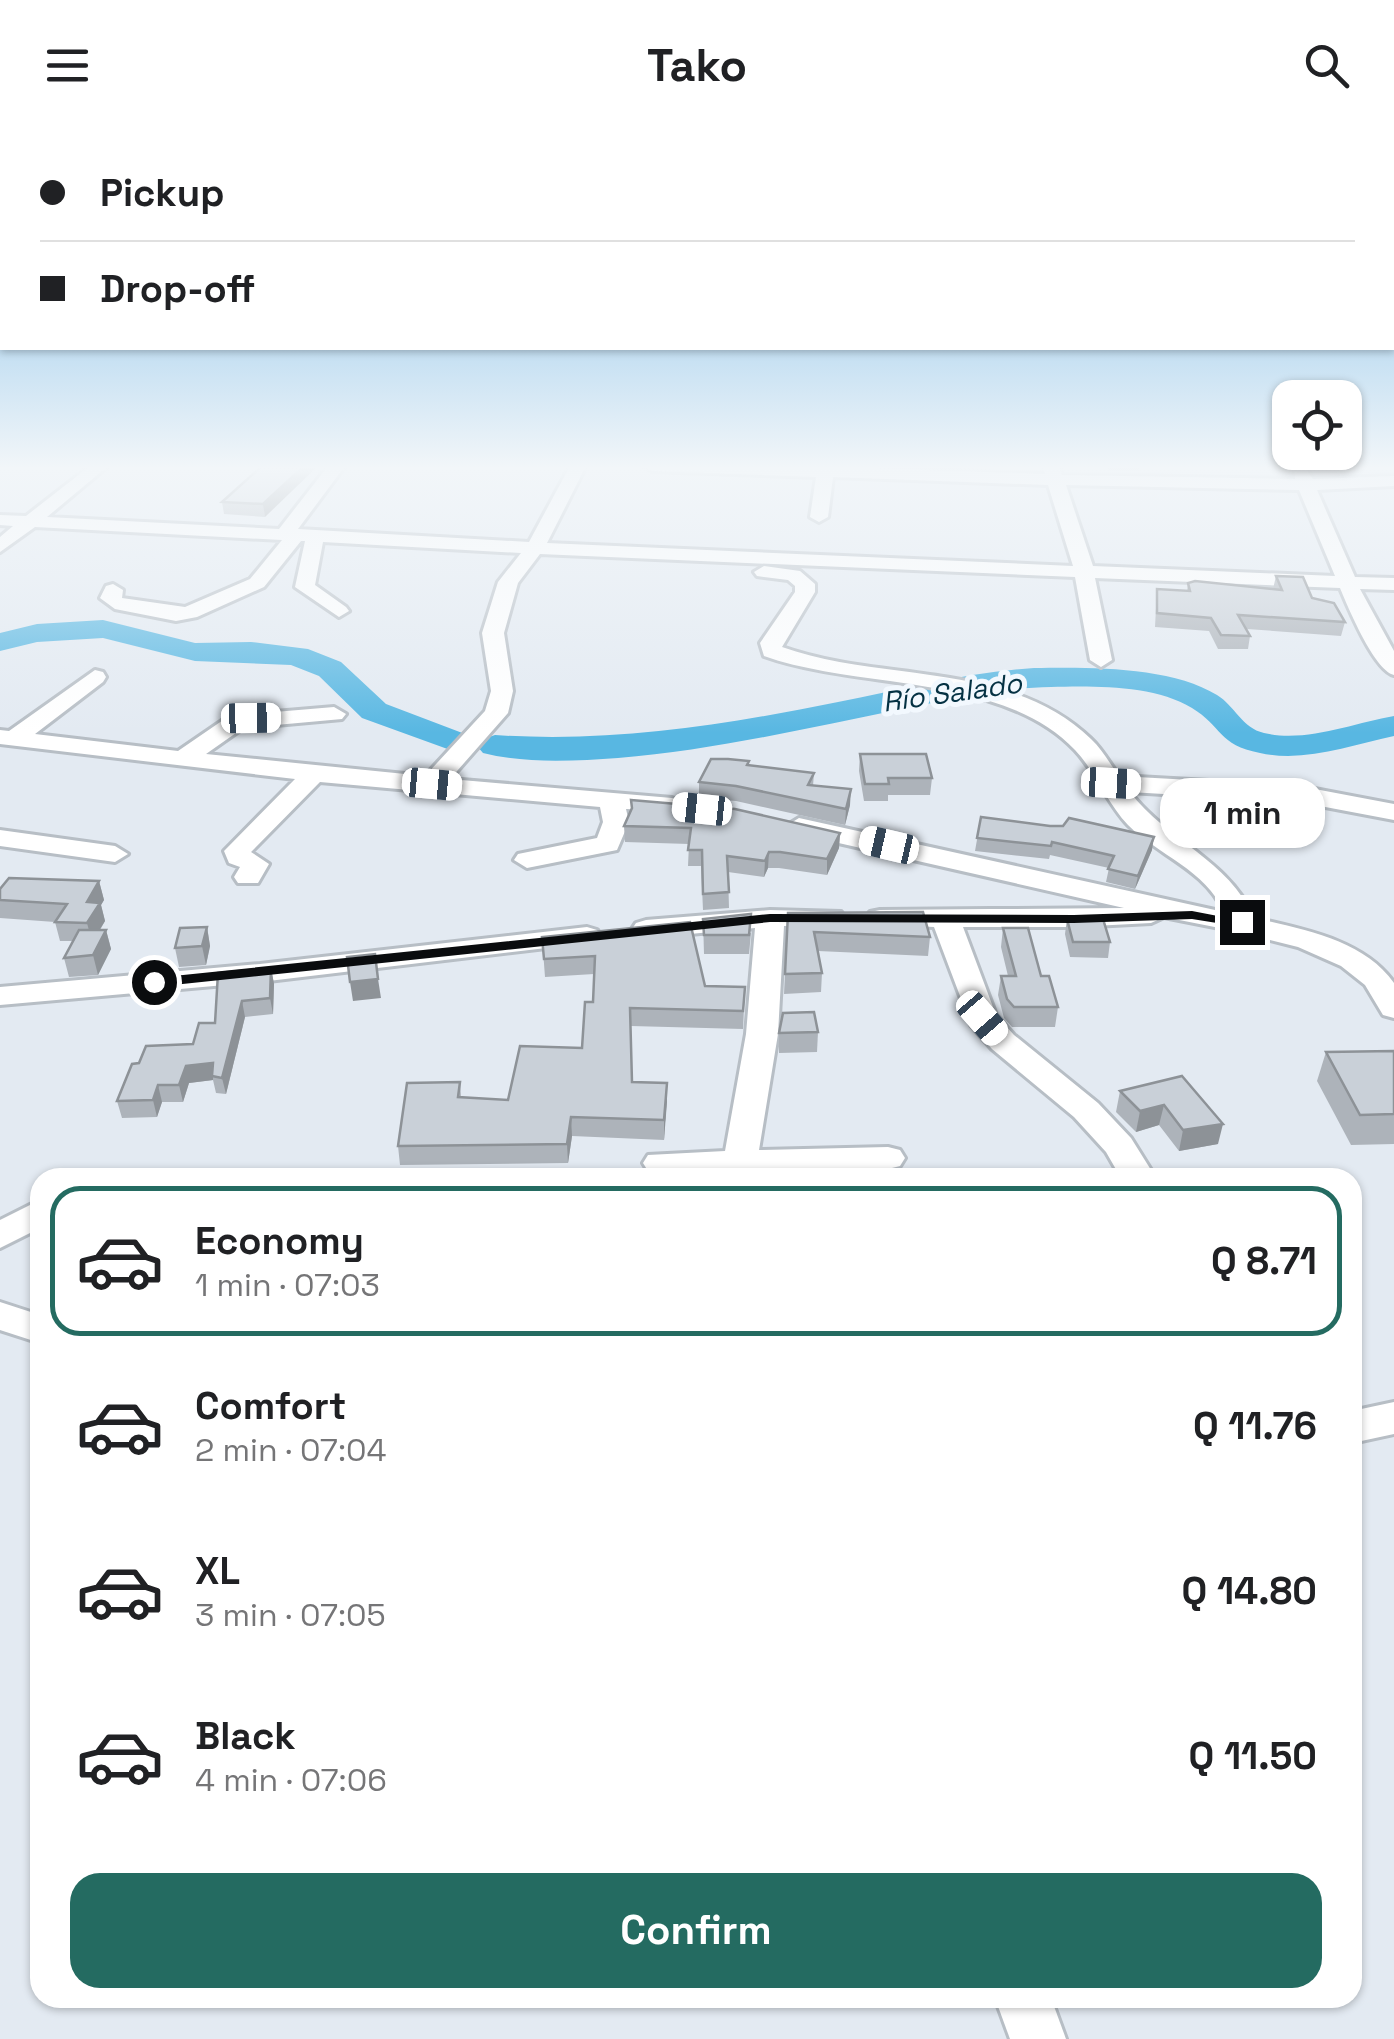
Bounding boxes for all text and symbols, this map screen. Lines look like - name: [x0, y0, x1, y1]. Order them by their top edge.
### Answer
- text: Tako: [647, 37, 747, 94]
- icon: menu: [40, 38, 95, 93]
- icon: search: [1299, 38, 1354, 93]
- text: Pickup: [100, 169, 224, 217]
- text: Drop-off: [100, 265, 255, 313]
- map controls: [1272, 380, 1362, 470]
- button: locate: [1272, 380, 1362, 470]
- water label: Río Salado: [880, 664, 1025, 720]
- car: [221, 702, 281, 734]
- car: [401, 766, 463, 802]
- car: [1080, 766, 1142, 800]
- callout: 1 min: [1160, 777, 1324, 847]
- car: [671, 791, 733, 827]
- text: 1 min: [1203, 793, 1282, 833]
- car: [856, 824, 922, 866]
- route end: [1220, 900, 1265, 945]
- route start: [132, 960, 177, 1005]
- car: [951, 986, 1013, 1050]
- icon: car: [75, 1216, 165, 1306]
- text: Economy: [195, 1217, 364, 1265]
- text: Q 8.71: [1211, 1237, 1317, 1285]
- text: 1 min · 07:03: [195, 1265, 380, 1305]
- icon: car: [75, 1381, 165, 1471]
- text: Comfort: [195, 1382, 346, 1430]
- text: Q 11.76: [1193, 1402, 1317, 1450]
- text: 2 min · 07:04: [195, 1430, 387, 1470]
- icon: car: [75, 1546, 165, 1636]
- text: XL: [195, 1547, 240, 1595]
- text: Q 14.80: [1182, 1567, 1317, 1615]
- text: 3 min · 07:05: [195, 1595, 386, 1635]
- icon: car: [75, 1711, 165, 1801]
- text: Black: [195, 1712, 296, 1760]
- text: Q 11.50: [1189, 1732, 1317, 1780]
- text: 4 min · 07:06: [195, 1760, 387, 1800]
- button: Confirm: [70, 1873, 1322, 1988]

